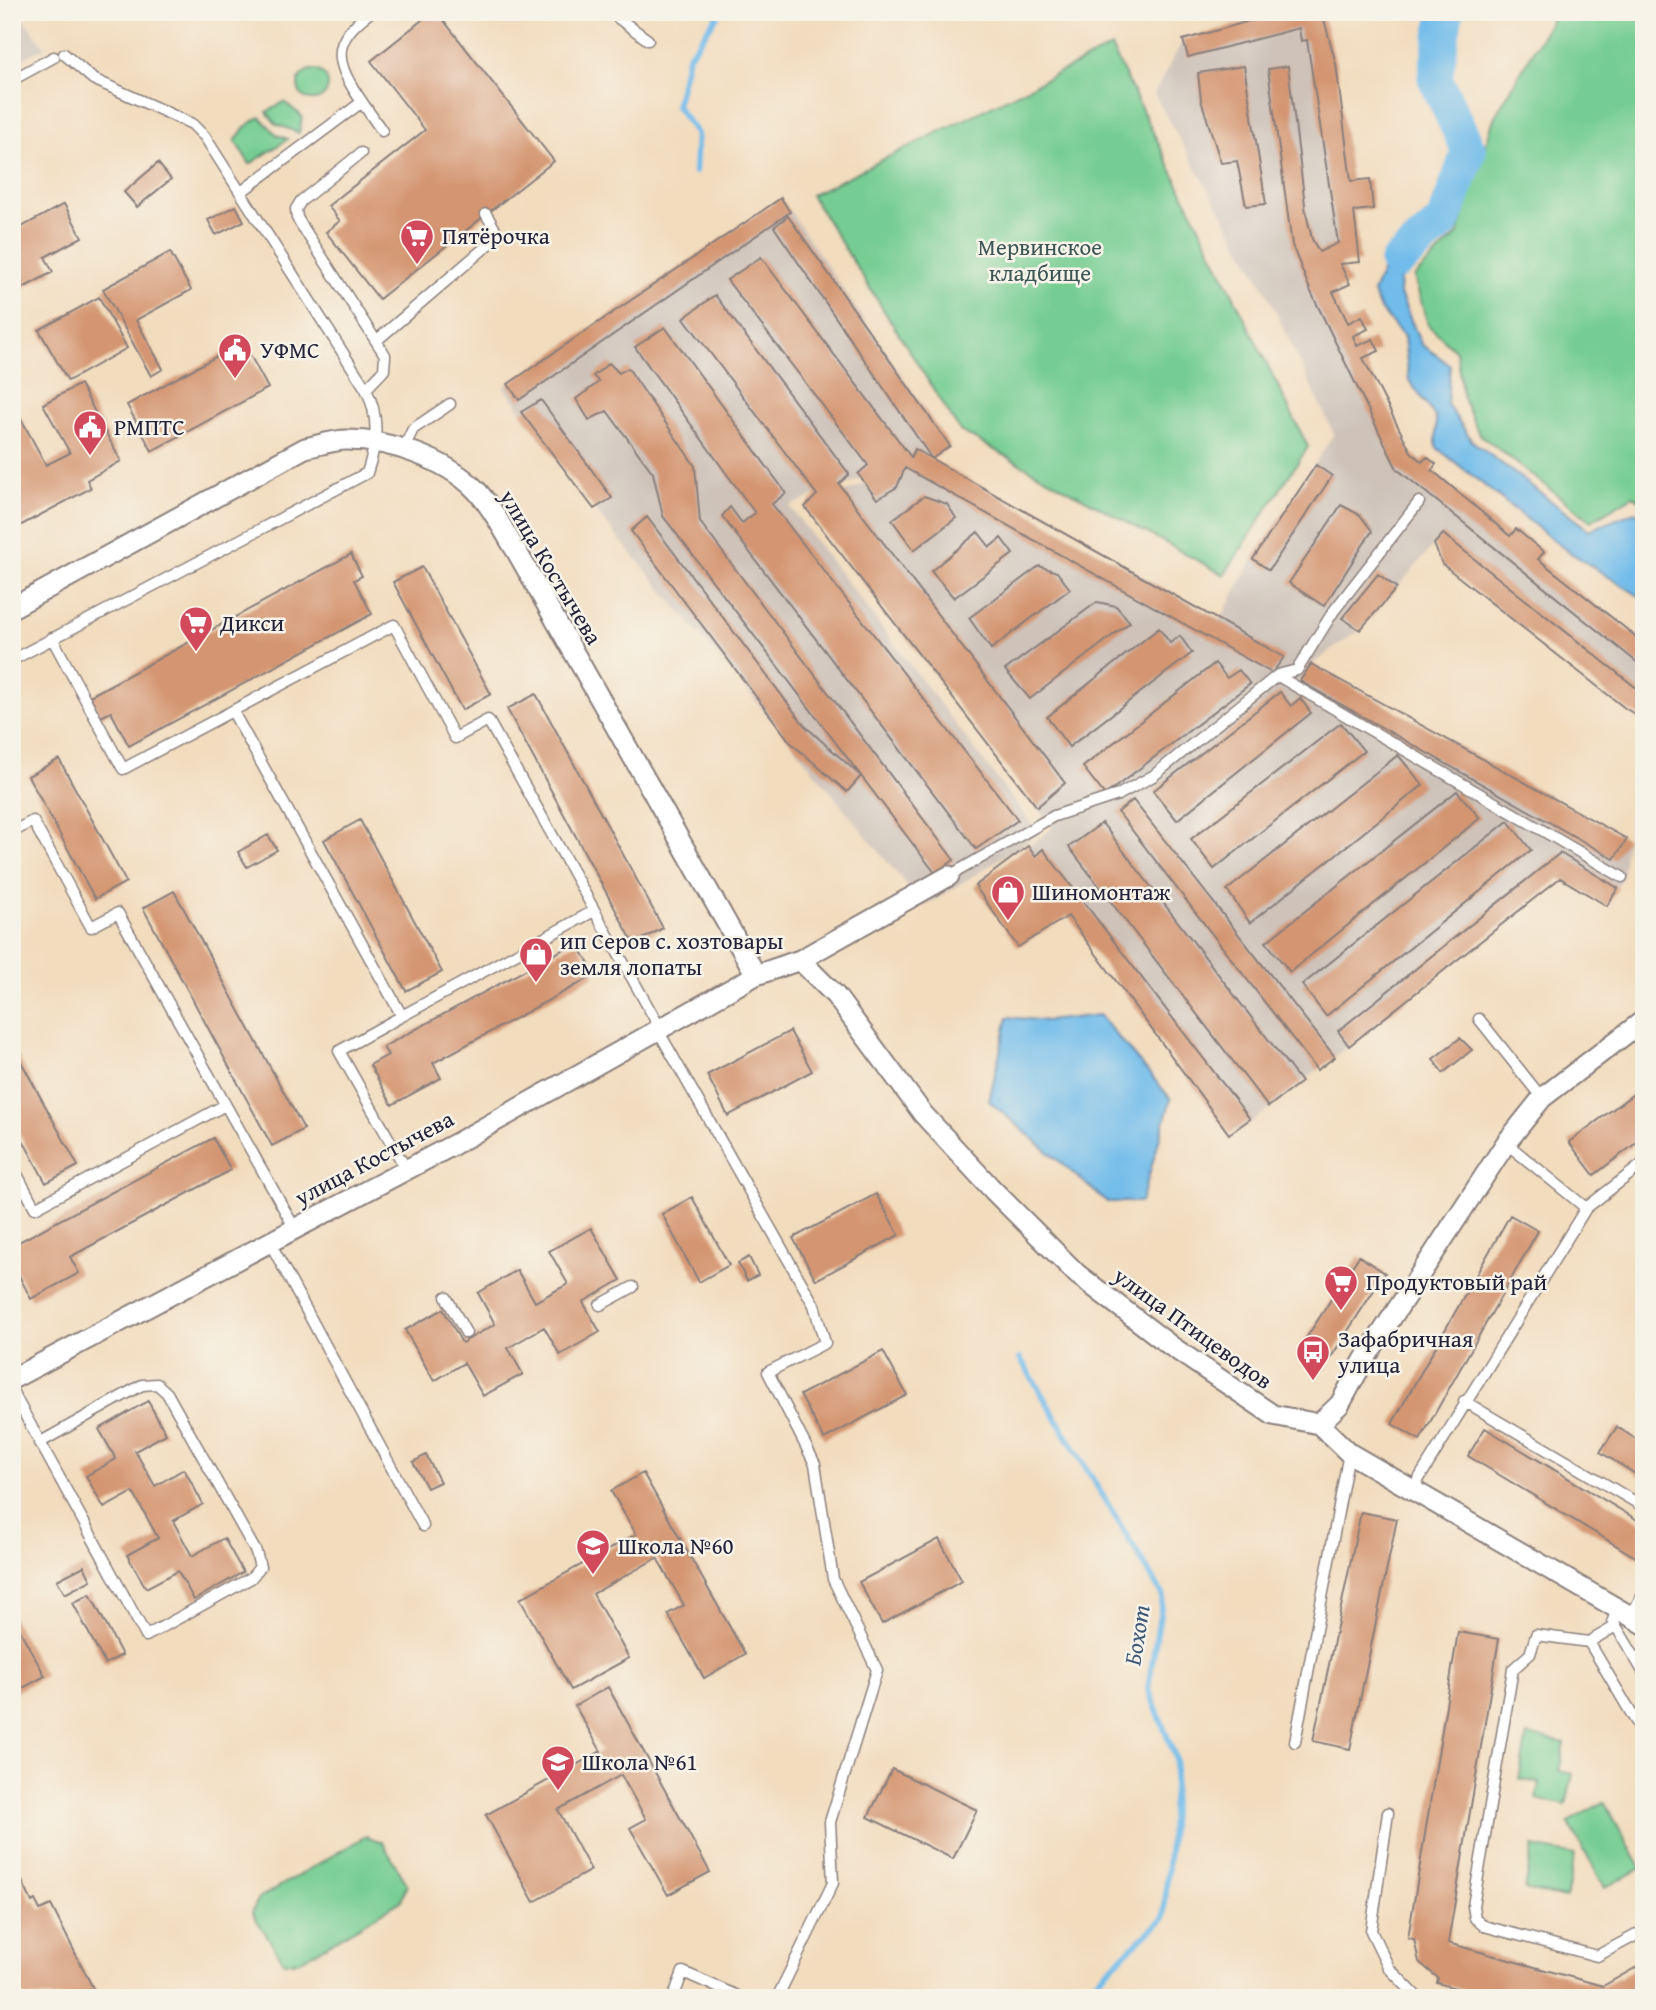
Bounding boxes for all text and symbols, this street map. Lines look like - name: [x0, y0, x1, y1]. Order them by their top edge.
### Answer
- supermarket icon: Пятёрочка: [398, 217, 436, 266]
- place label: Пятёрочка: [442, 219, 550, 252]
- park label: Мервинское кладбище: [978, 230, 1102, 289]
- public building icon: УФМС: [216, 331, 254, 380]
- place label: УФМС: [260, 333, 320, 366]
- public building icon: РМПТС: [71, 408, 109, 457]
- place label: РМПТС: [114, 410, 185, 443]
- street label: улица Костычева: [492, 482, 611, 651]
- supermarket icon: Дикси: [177, 604, 215, 653]
- place label: Дикси: [219, 606, 285, 639]
- shop icon: Шиномонтаж: [989, 873, 1027, 922]
- place label: Шиномонтаж: [1032, 875, 1171, 908]
- place label: ип Серов с. хозтовары земля лопаты: [560, 924, 783, 983]
- shop icon: ип Серов с. хозтовары земля лопаты: [517, 935, 555, 984]
- street label: улица Костычева: [288, 1102, 459, 1214]
- street label: улица Птицеводов: [1106, 1258, 1279, 1397]
- supermarket icon: Продуктовый рай: [1322, 1263, 1360, 1312]
- place label: Продуктовый рай: [1366, 1265, 1547, 1298]
- place label: Зафабричная улица: [1337, 1322, 1474, 1381]
- bus stop icon: Зафабричная улица: [1294, 1333, 1332, 1382]
- school or university icon: Школа №60: [574, 1527, 612, 1576]
- place label: Школа №60: [618, 1529, 734, 1562]
- water label: Бохот: [1114, 1602, 1159, 1668]
- school or university icon: Школа №61: [539, 1743, 577, 1792]
- place label: Школа №61: [582, 1745, 698, 1778]

